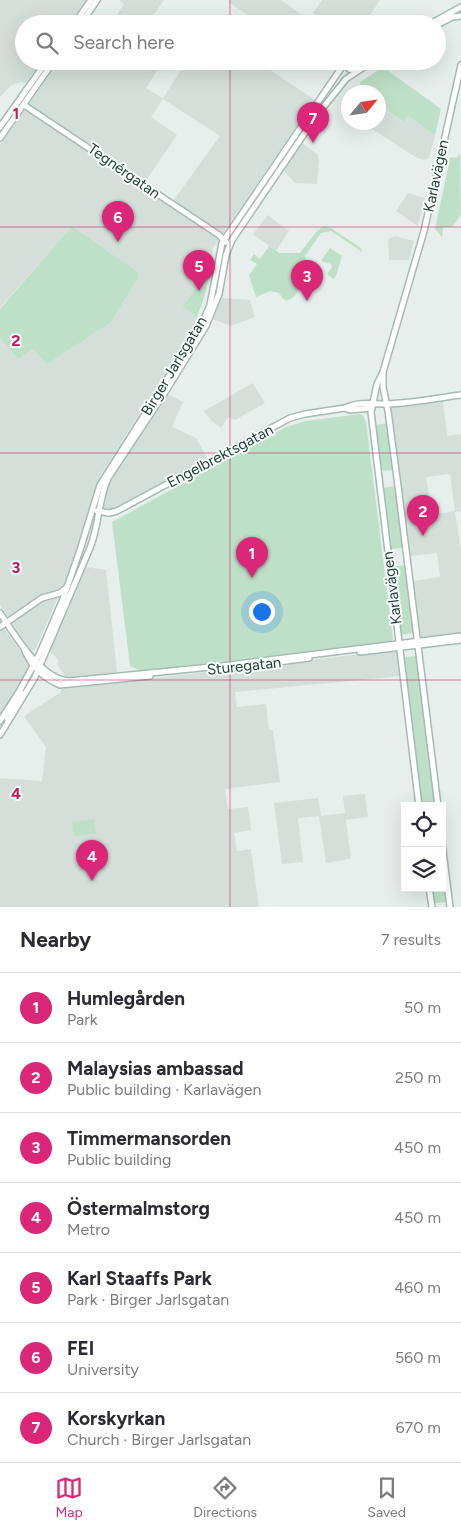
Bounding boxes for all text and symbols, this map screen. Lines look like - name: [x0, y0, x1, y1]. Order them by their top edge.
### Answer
- search box: [15, 15, 446, 70]
- icon: search: [33, 29, 61, 57]
- text: Search here: [73, 31, 175, 54]
- north arrow: [341, 85, 386, 130]
- pin: 7: [297, 102, 329, 143]
- text: 1: [13, 104, 19, 123]
- street label: Karlavägen: [420, 138, 452, 214]
- street label: Tegnérgatan: [84, 140, 164, 202]
- pin: 6: [102, 201, 134, 242]
- pin: 5: [183, 250, 215, 291]
- pin: 3: [291, 260, 323, 301]
- street label: Birger Jarlsgatan: [137, 313, 211, 419]
- text: 2: [11, 331, 21, 350]
- street label: Engelbrektsgatan: [164, 420, 276, 492]
- pin: 2: [407, 495, 439, 536]
- pin: 1: [236, 537, 268, 578]
- street label: Karlavägen: [379, 550, 405, 626]
- text: 3: [12, 558, 21, 577]
- your location: [249, 599, 275, 625]
- street label: Sturegatan: [206, 653, 282, 679]
- text: 4: [11, 784, 21, 803]
- map controls: [401, 802, 446, 892]
- button: locate: [401, 802, 446, 847]
- pin: 4: [76, 840, 108, 881]
- button: layers: [401, 847, 446, 892]
- text: Nearby: [20, 927, 91, 952]
- text: 7 results: [381, 930, 441, 949]
- text: Humlegården: [67, 987, 185, 1010]
- text: 1: [33, 998, 39, 1017]
- text: 50 m: [404, 998, 441, 1017]
- text: Park: [67, 1010, 97, 1029]
- text: Malaysias ambassad: [67, 1057, 244, 1080]
- text: 2: [31, 1068, 41, 1087]
- text: 250 m: [395, 1068, 441, 1087]
- text: Public building · Karlavägen: [67, 1080, 262, 1099]
- text: Timmermansorden: [67, 1127, 231, 1150]
- text: 3: [32, 1138, 40, 1157]
- text: 450 m: [394, 1138, 441, 1157]
- text: Public building: [67, 1150, 171, 1169]
- text: Östermalmstorg: [67, 1197, 210, 1220]
- text: 4: [31, 1208, 41, 1227]
- text: 450 m: [394, 1208, 441, 1227]
- text: Metro: [67, 1220, 110, 1239]
- text: Karl Staaffs Park: [67, 1267, 212, 1290]
- text: 5: [31, 1278, 41, 1297]
- text: 460 m: [394, 1278, 441, 1297]
- text: Park · Birger Jarlsgatan: [67, 1290, 229, 1309]
- text: FEI: [67, 1337, 94, 1360]
- text: 6: [31, 1348, 41, 1367]
- text: 560 m: [395, 1348, 441, 1367]
- text: University: [67, 1360, 139, 1379]
- text: Korskyrkan: [67, 1407, 165, 1430]
- text: 7: [32, 1418, 40, 1437]
- text: 670 m: [396, 1418, 441, 1437]
- text: Church · Birger Jarlsgatan: [67, 1430, 251, 1449]
- tab: Map: [55, 1474, 83, 1521]
- tab: Directions: [193, 1474, 257, 1521]
- tab: Saved: [367, 1474, 406, 1521]

